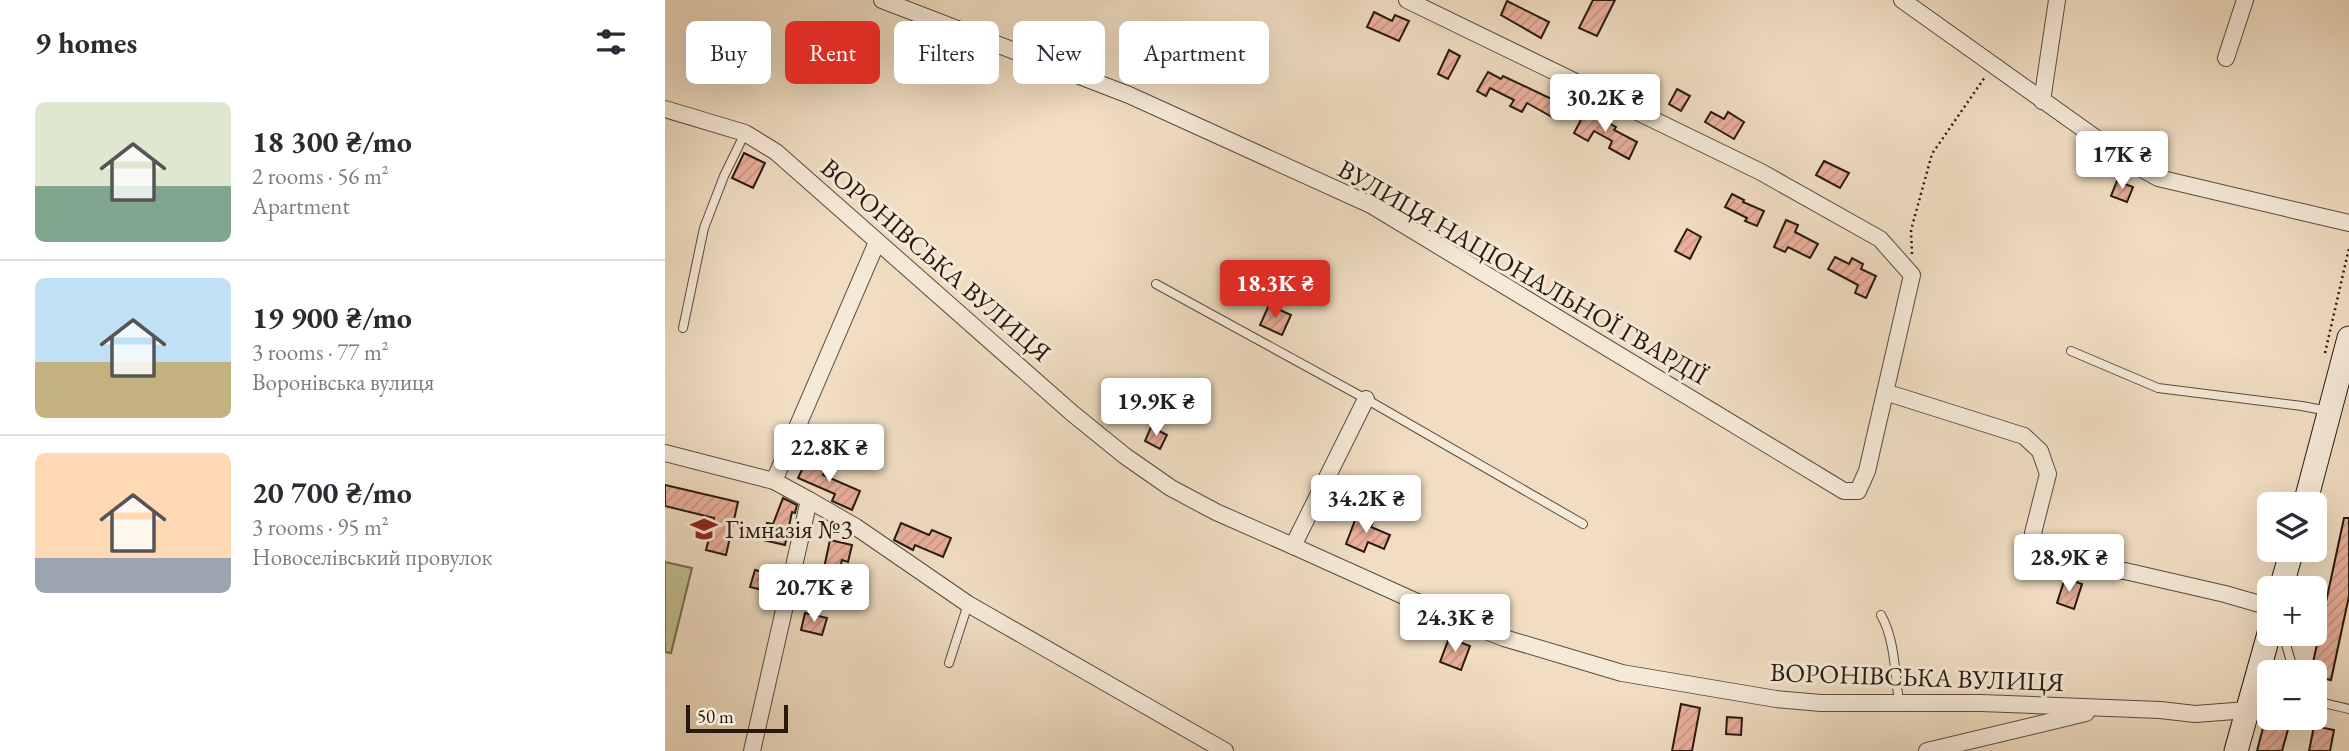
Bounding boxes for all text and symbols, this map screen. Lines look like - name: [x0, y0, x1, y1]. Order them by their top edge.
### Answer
- chip: Buy: [686, 21, 771, 84]
- chip: Rent: [785, 21, 880, 84]
- chip: Filters: [894, 21, 999, 84]
- chip: New: [1013, 21, 1105, 84]
- chip: Apartment: [1119, 21, 1269, 84]
- text: 9 homes: [35, 23, 137, 62]
- icon: filters: [592, 23, 630, 61]
- pin: 30.2K ₴: [1540, 74, 1670, 134]
- text: 30.2K ₴: [1566, 82, 1644, 112]
- text: 18 300 ₴/mo: [252, 122, 412, 161]
- icon: home: [91, 130, 175, 214]
- pin: 17K ₴: [2073, 132, 2171, 191]
- text: 17K ₴: [2092, 139, 2152, 169]
- street label: ВОРОНІВСЬКА ВУЛИЦЯ: [814, 151, 1058, 369]
- street label: ВУЛИЦЯ НАЦІОНАЛЬНОЇ ГВАРДІЇ: [1332, 152, 1714, 392]
- text: 2 rooms · 56 m²: [252, 161, 389, 191]
- text: Apartment: [252, 191, 350, 221]
- pin: 18.3K ₴: [1210, 260, 1340, 320]
- text: 18.3K ₴: [1236, 268, 1314, 298]
- text: 19 900 ₴/mo: [252, 298, 412, 337]
- icon: home: [91, 306, 175, 390]
- text: 3 rooms · 77 m²: [252, 337, 389, 367]
- text: Воронівська вулиця: [252, 367, 434, 397]
- pin: 19.9K ₴: [1091, 378, 1221, 438]
- text: 19.9K ₴: [1117, 386, 1195, 416]
- pin: 22.8K ₴: [764, 424, 894, 484]
- text: 22.8K ₴: [790, 432, 868, 462]
- text: 20 700 ₴/mo: [252, 473, 412, 512]
- pin: 34.2K ₴: [1301, 476, 1431, 535]
- icon: home: [91, 481, 175, 565]
- text: 34.2K ₴: [1327, 483, 1405, 513]
- map controls: [2257, 492, 2327, 730]
- button: layers: [2257, 492, 2327, 562]
- text: 3 rooms · 95 m²: [252, 512, 389, 542]
- place label: Гімназія №3: [725, 512, 853, 546]
- school or university icon: Гімназія №3: [689, 514, 719, 544]
- pin: 28.9K ₴: [2004, 534, 2134, 594]
- text: Новоселівський провулок: [252, 542, 493, 572]
- text: 28.9K ₴: [2030, 542, 2108, 572]
- pin: 20.7K ₴: [749, 564, 879, 624]
- text: 20.7K ₴: [775, 572, 853, 602]
- button: +: [2257, 576, 2327, 646]
- pin: 24.3K ₴: [1390, 594, 1520, 654]
- text: 24.3K ₴: [1416, 602, 1494, 632]
- street label: ВОРОНІВСЬКА ВУЛИЦЯ: [1769, 655, 2065, 699]
- button: −: [2257, 660, 2327, 730]
- scale bar: [686, 702, 787, 734]
- text: 50 m: [697, 704, 734, 729]

